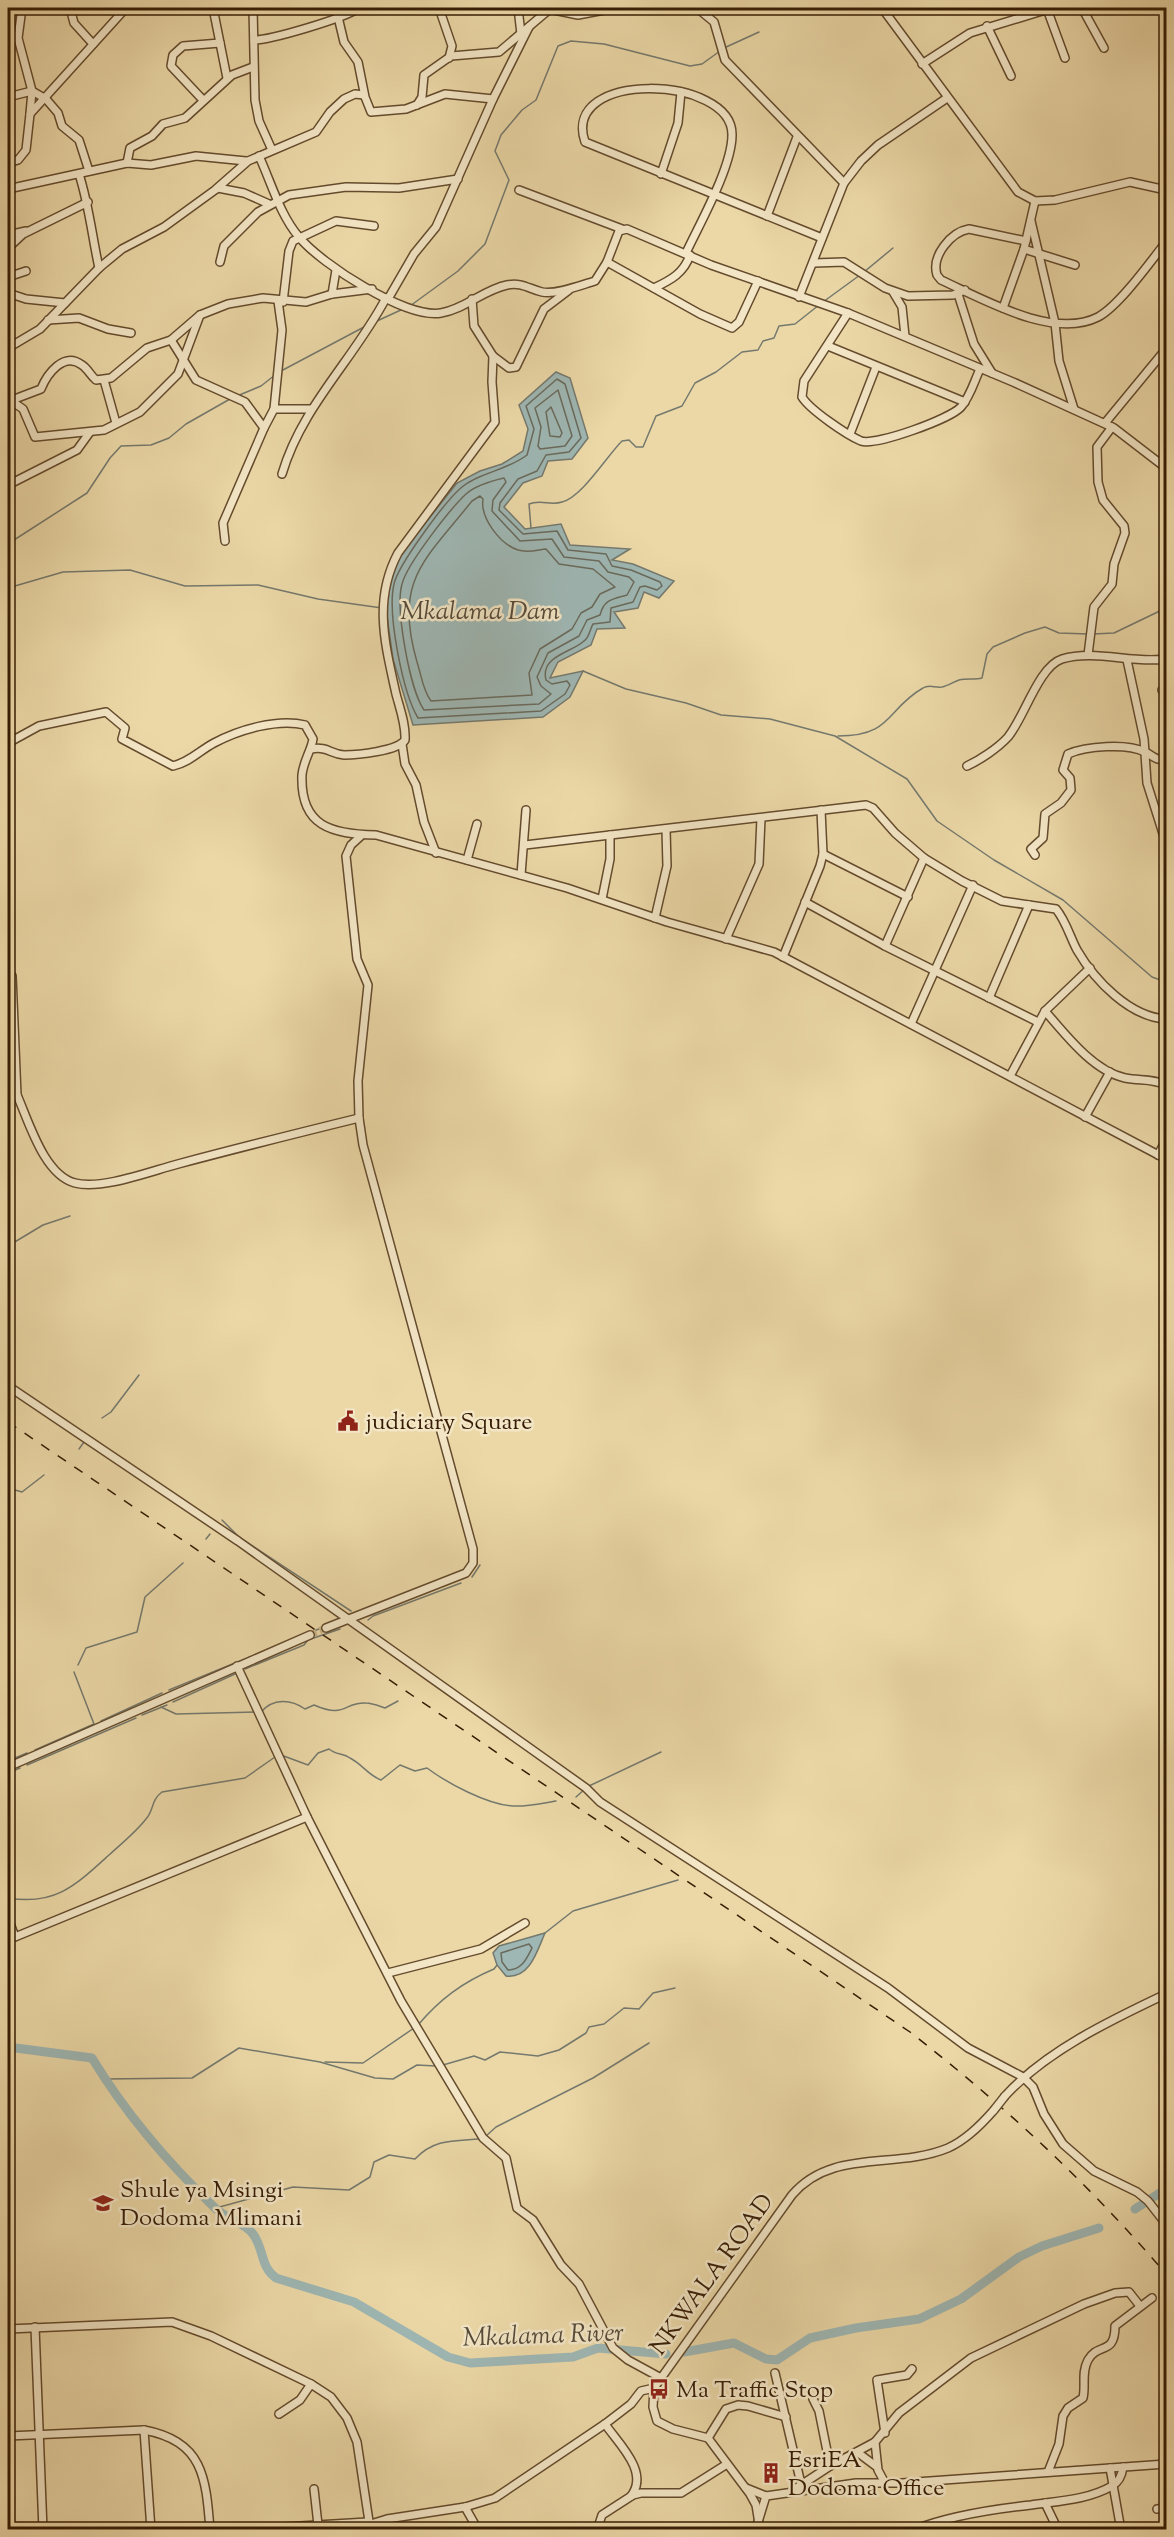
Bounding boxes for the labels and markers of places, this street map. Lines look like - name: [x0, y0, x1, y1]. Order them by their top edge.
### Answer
- place label: judiciary Square: [365, 1406, 533, 1440]
- public building icon: judiciary Square: [336, 1409, 360, 1433]
- place label: Shule ya Msingi Dodoma Mlimani: [120, 2174, 302, 2236]
- school or university icon: Shule ya Msingi Dodoma Mlimani: [91, 2191, 115, 2215]
- place label: Ma Traffic Stop: [676, 2374, 833, 2408]
- bus stop icon: Ma Traffic Stop: [647, 2377, 671, 2401]
- place label: EsriEA Dodoma Office: [788, 2444, 944, 2506]
- building icon: EsriEA Dodoma Office: [759, 2461, 783, 2485]

